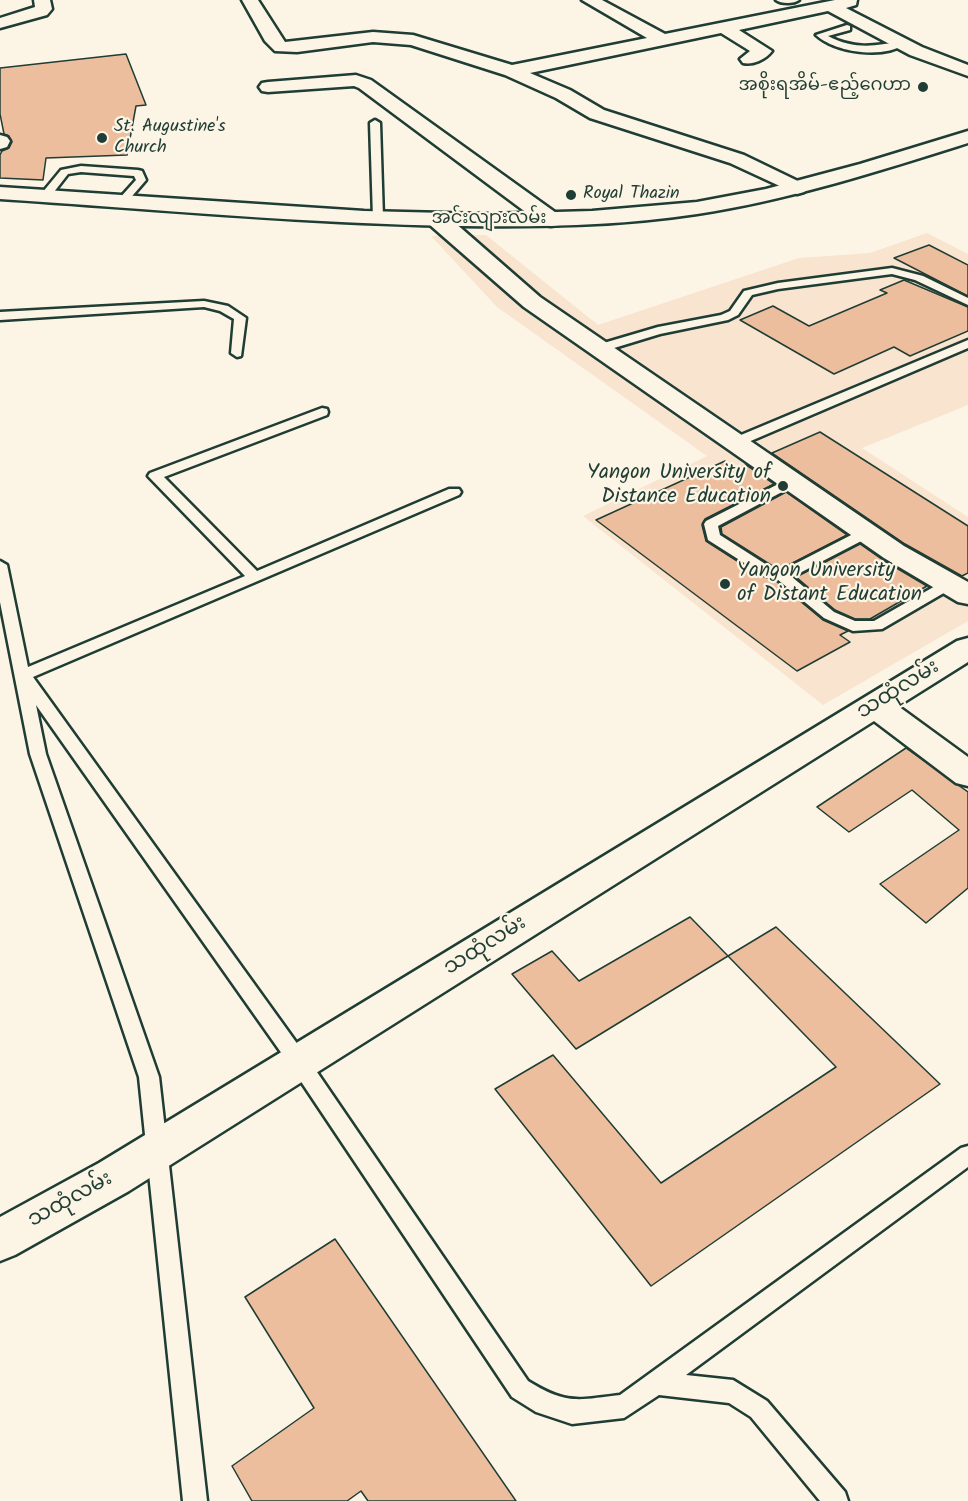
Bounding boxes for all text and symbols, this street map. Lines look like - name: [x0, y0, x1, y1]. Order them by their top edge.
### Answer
- place label: အစိုးရအိမ်-ဧည့်ဂေဟာ: [738, 76, 911, 98]
- marker: အစိုးရအိမ်-ဧည့်ဂေဟာ: [916, 80, 930, 94]
- place label: St. Augustine's Church: [114, 117, 226, 160]
- marker: St. Augustine's Church: [95, 131, 109, 145]
- place label: Royal Thazin: [583, 184, 680, 206]
- marker: Royal Thazin: [564, 188, 578, 202]
- street label: အင်းလျားလမ်း: [431, 209, 547, 231]
- place label: Yangon University of Distance Education: [587, 461, 771, 511]
- marker: Yangon University of Distance Education: [776, 479, 790, 493]
- place label: Yangon University of Distant Education: [737, 559, 922, 609]
- marker: Yangon University of Distant Education: [718, 577, 732, 591]
- street label: သထုံလမ်း: [853, 656, 945, 726]
- street label: သထုံလမ်း: [440, 912, 532, 982]
- street label: သထုံလမ်း: [24, 1168, 118, 1234]

